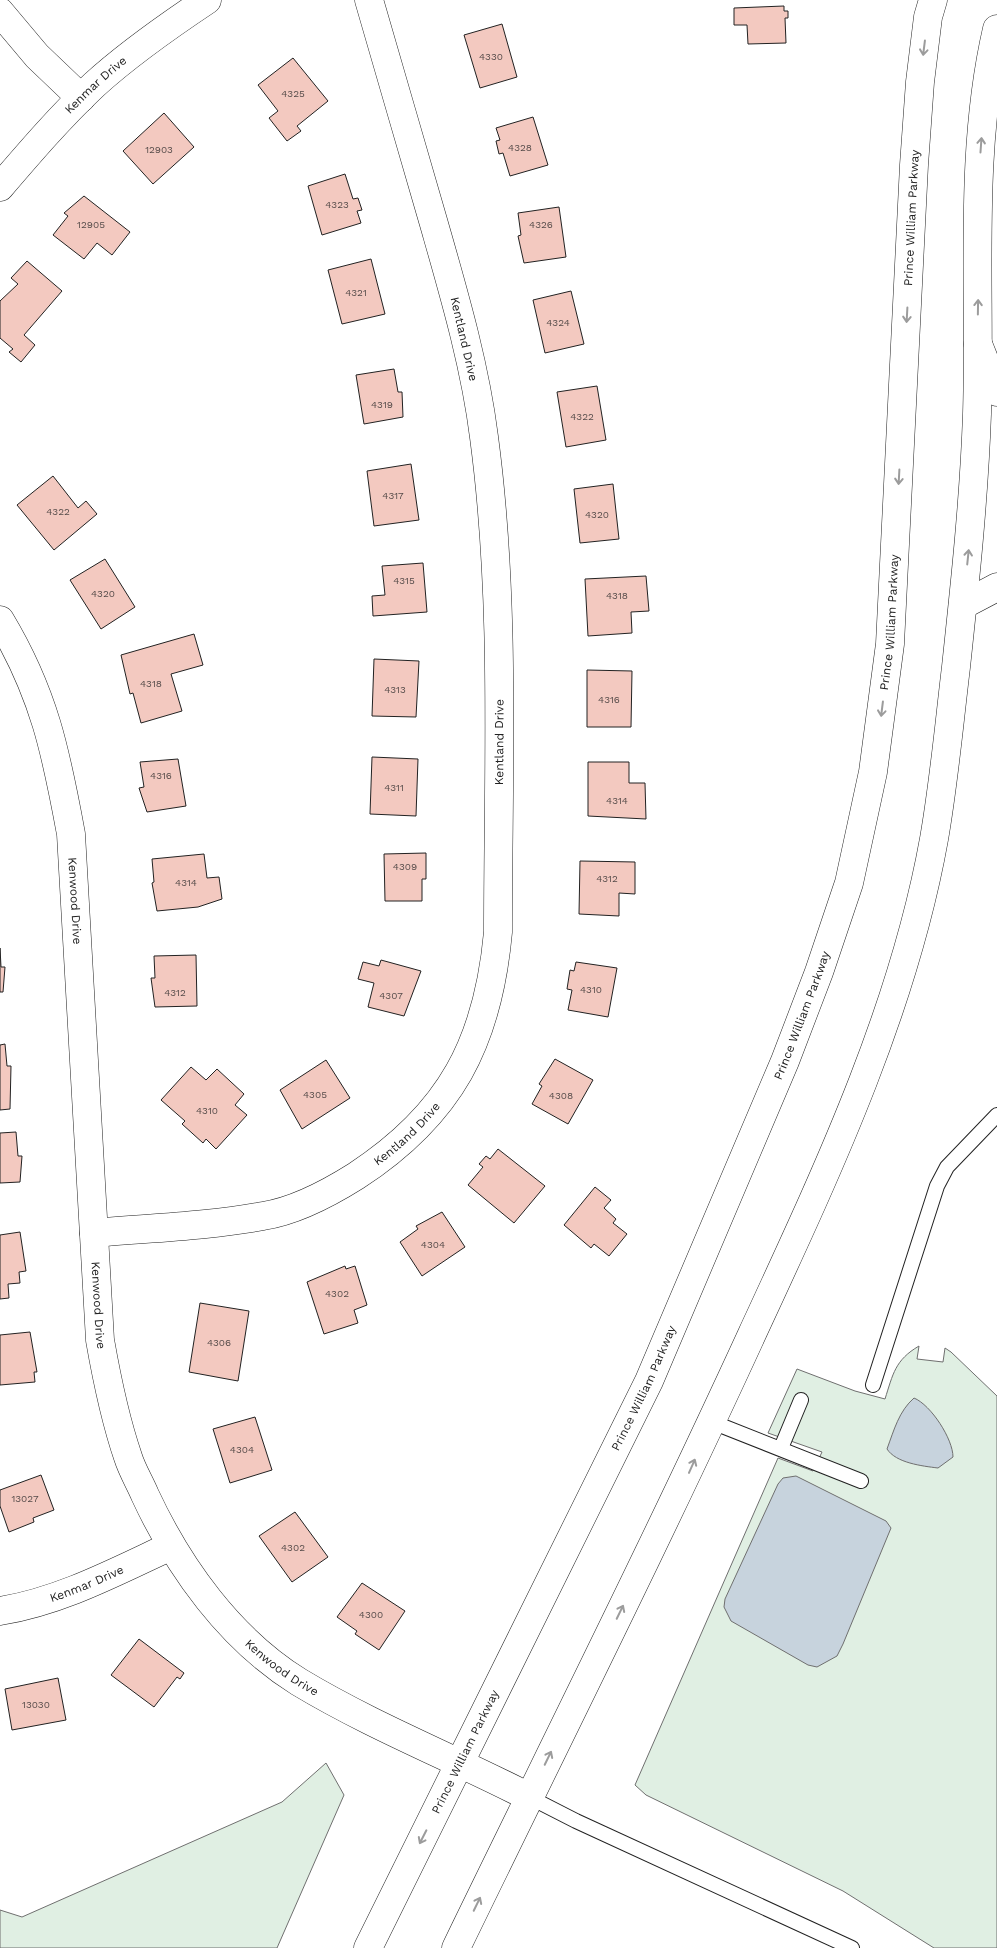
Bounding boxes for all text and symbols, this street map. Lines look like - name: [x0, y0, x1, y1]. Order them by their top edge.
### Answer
- one-way arrow: [919, 39, 929, 55]
- house number: 4330: [479, 51, 503, 62]
- street label: Kenmar Drive: [62, 53, 129, 117]
- house number: 4325: [281, 88, 305, 99]
- one-way arrow: [976, 137, 986, 153]
- house number: 4328: [508, 142, 532, 153]
- house number: 12903: [145, 144, 173, 155]
- street label: Prince William Parkway: [901, 149, 922, 286]
- house number: 4323: [325, 199, 349, 210]
- house number: 12905: [77, 219, 105, 230]
- house number: 4326: [529, 219, 553, 230]
- house number: 4321: [345, 287, 367, 298]
- street label: Kentland Drive: [448, 296, 481, 383]
- one-way arrow: [973, 299, 983, 316]
- one-way arrow: [902, 306, 911, 322]
- house number: 4324: [546, 317, 570, 328]
- house number: 4319: [371, 399, 393, 410]
- house number: 4322: [570, 411, 594, 422]
- one-way arrow: [894, 469, 903, 485]
- house number: 4317: [382, 490, 404, 501]
- house number: 4322: [46, 506, 70, 517]
- house number: 4320: [585, 509, 609, 520]
- one-way arrow: [963, 549, 973, 565]
- street label: Prince William Parkway: [877, 553, 902, 691]
- house number: 4315: [393, 575, 415, 586]
- house number: 4320: [91, 588, 115, 599]
- house number: 4318: [606, 590, 628, 601]
- house number: 4318: [140, 678, 162, 689]
- house number: 4313: [384, 684, 406, 695]
- house number: 4316: [598, 694, 620, 705]
- street label: Kentland Drive: [492, 699, 506, 785]
- one-way arrow: [877, 700, 887, 716]
- house number: 4316: [150, 770, 172, 781]
- house number: 4311: [384, 782, 404, 793]
- house number: 4314: [606, 795, 628, 806]
- street label: Kenwood Drive: [65, 857, 84, 945]
- house number: 4309: [393, 861, 417, 872]
- house number: 4312: [596, 873, 618, 884]
- house number: 4314: [175, 877, 197, 888]
- street label: Prince William Parkway: [771, 949, 833, 1082]
- house number: 4310: [580, 984, 602, 995]
- house number: 4312: [164, 987, 186, 998]
- house number: 4307: [379, 990, 403, 1001]
- house number: 4305: [303, 1089, 327, 1100]
- house number: 4308: [549, 1090, 573, 1101]
- street label: Kentland Drive: [371, 1099, 443, 1168]
- house number: 4310: [196, 1105, 218, 1116]
- house number: 4304: [421, 1239, 445, 1250]
- street label: Kenwood Drive: [89, 1261, 108, 1350]
- house number: 4302: [325, 1288, 349, 1299]
- street label: Prince William Parkway: [609, 1323, 679, 1453]
- house number: 4306: [207, 1337, 231, 1348]
- house number: 4304: [230, 1444, 254, 1455]
- one-way arrow: [687, 1459, 697, 1474]
- house number: 13027: [11, 1493, 39, 1504]
- house number: 4302: [281, 1542, 305, 1553]
- street label: Kenmar Drive: [48, 1562, 126, 1605]
- one-way arrow: [615, 1605, 625, 1620]
- house number: 4300: [359, 1609, 383, 1620]
- street label: Kenwood Drive: [242, 1636, 321, 1699]
- street label: Prince William Parkway: [429, 1687, 502, 1816]
- house number: 13030: [22, 1699, 50, 1710]
- one-way arrow: [544, 1751, 553, 1766]
- one-way arrow: [418, 1829, 427, 1844]
- one-way arrow: [473, 1897, 482, 1912]

